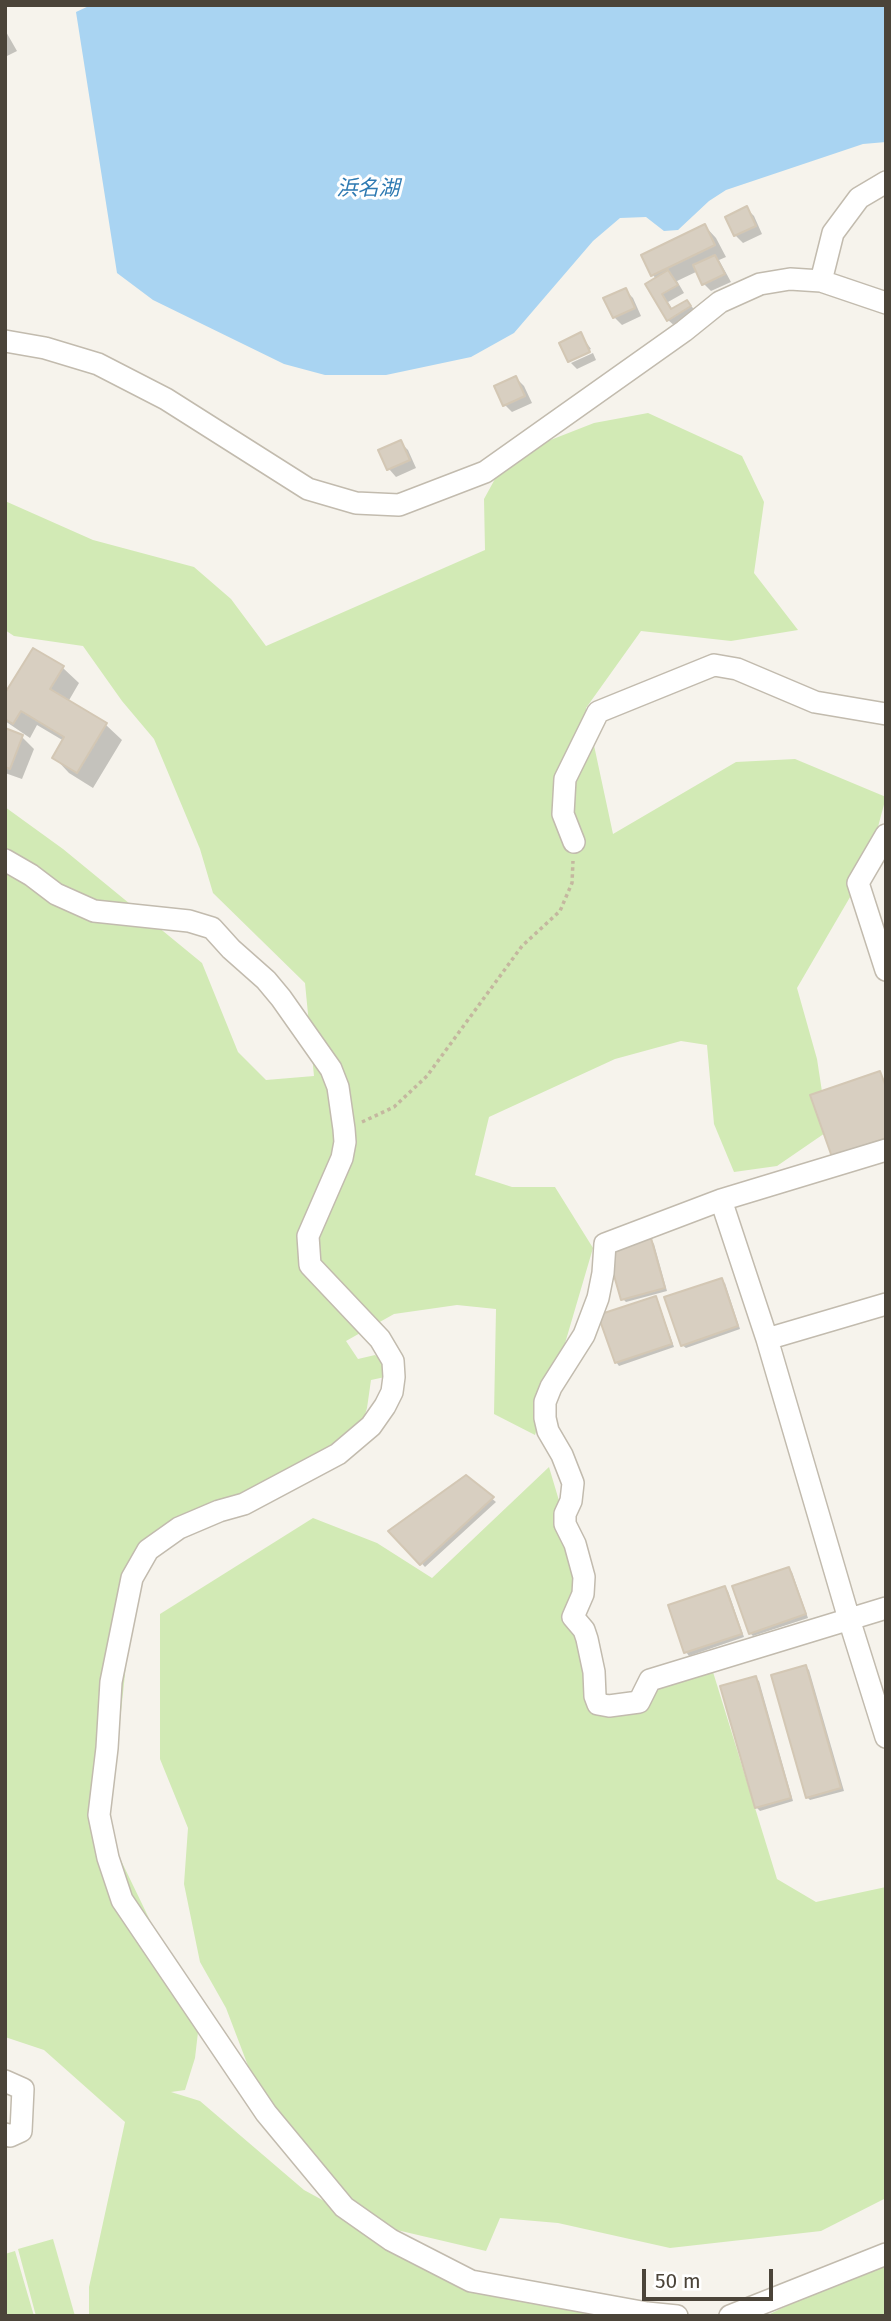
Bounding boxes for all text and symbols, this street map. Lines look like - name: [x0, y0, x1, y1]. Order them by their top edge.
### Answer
- water label: 浜名湖: [337, 176, 399, 202]
- scale bar: [646, 2254, 777, 2298]
- text: 50 m: [655, 2268, 701, 2294]

